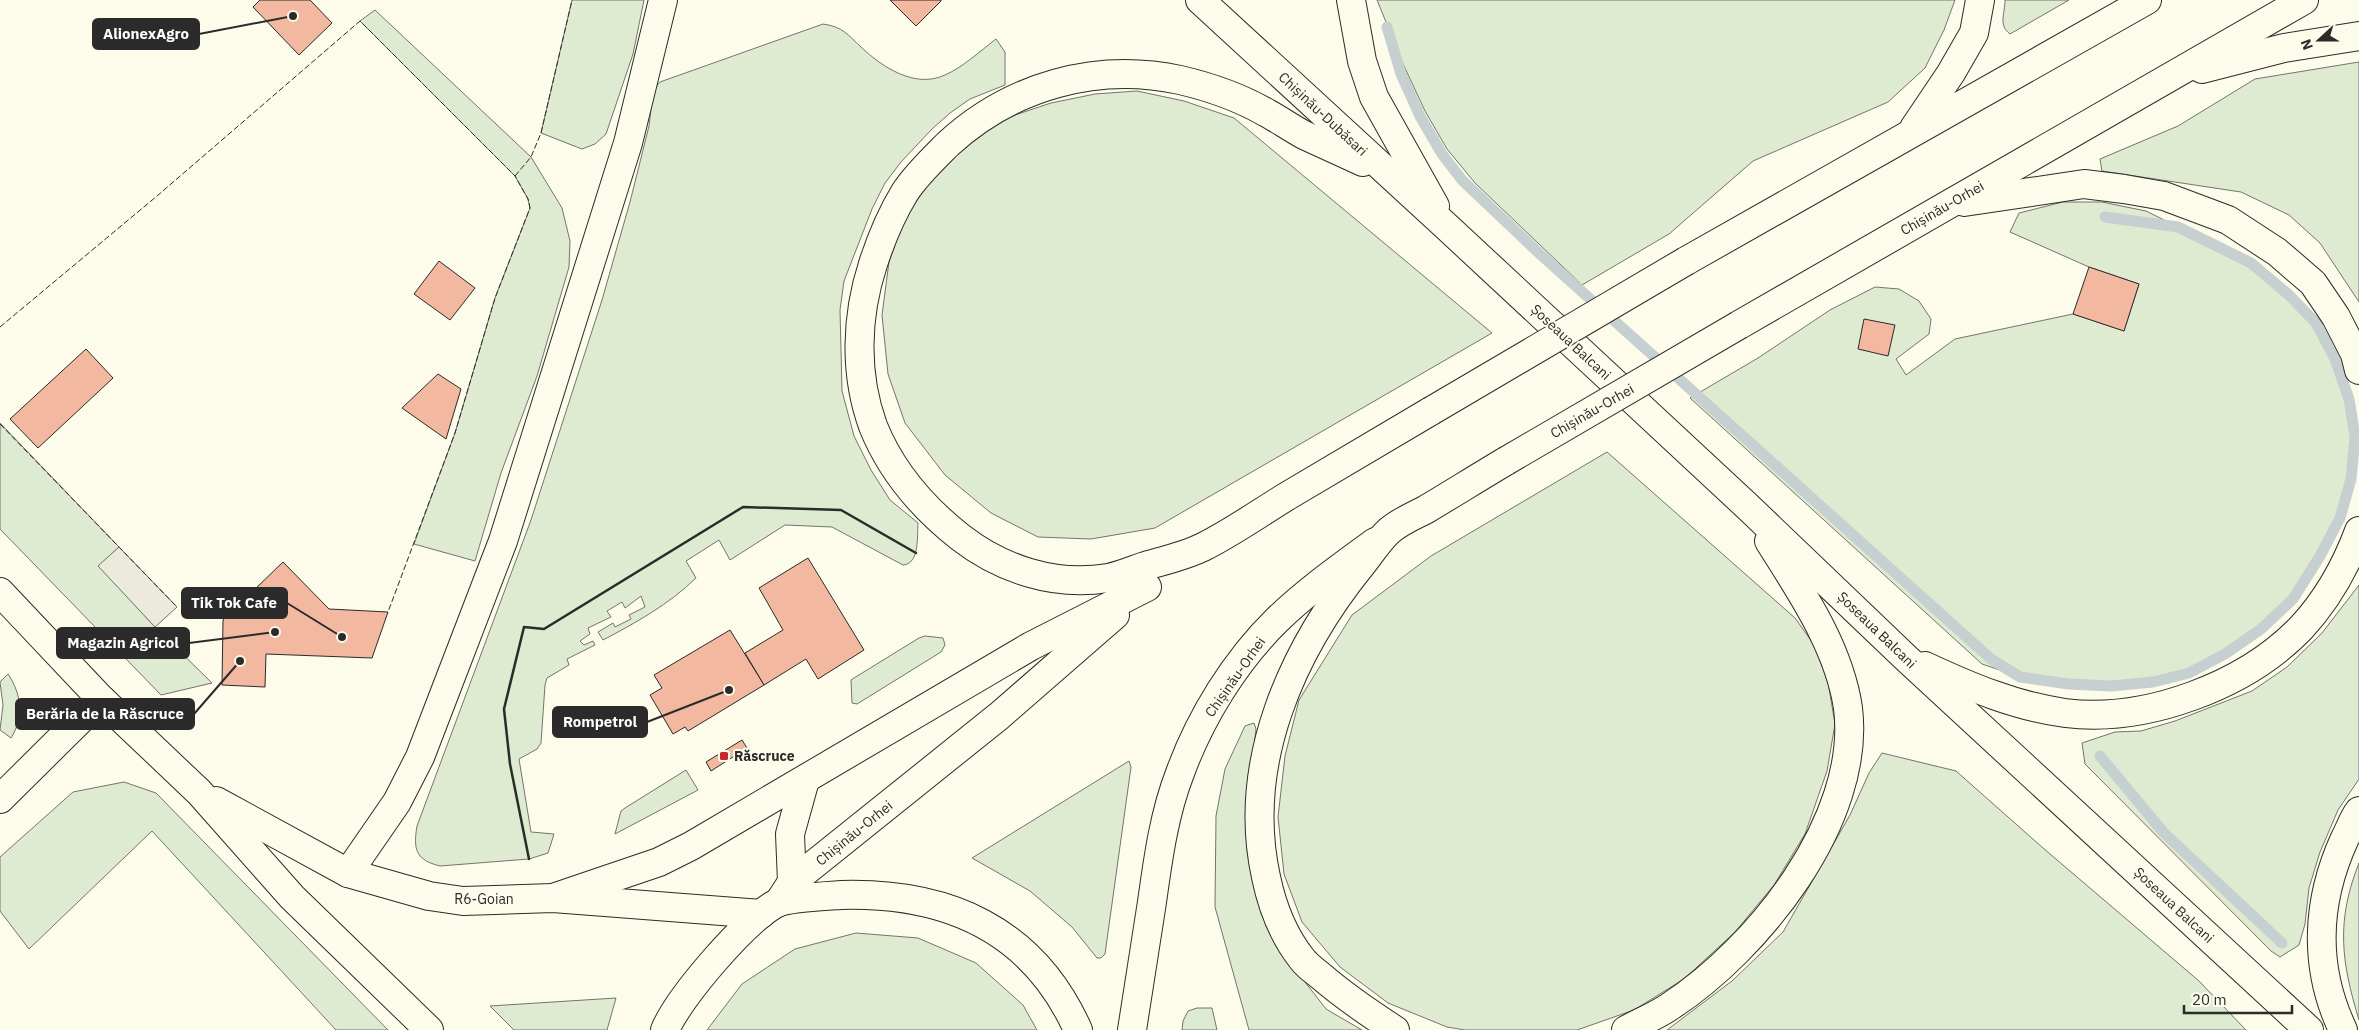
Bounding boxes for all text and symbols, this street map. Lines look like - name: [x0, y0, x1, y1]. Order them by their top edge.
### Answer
- north arrow: [2294, 15, 2344, 65]
- callout: AlionexAgro: [93, 19, 199, 49]
- text: AlionexAgro: [103, 24, 189, 43]
- text: N: [2297, 37, 2317, 53]
- street label: Chișinău-Dubăsari: [1275, 68, 1371, 160]
- street label: Chișinău-Orhei: [1897, 177, 1987, 239]
- street label: Șoseaua Balcani: [1527, 300, 1615, 384]
- street label: Chișinău-Orhei: [1547, 380, 1637, 442]
- callout: Tik Tok Cafe: [182, 588, 287, 618]
- street label: Șoseaua Balcani: [1834, 588, 1920, 672]
- text: Tik Tok Cafe: [191, 593, 277, 612]
- callout: Magazin Agricol: [57, 628, 189, 658]
- text: Magazin Agricol: [67, 633, 179, 652]
- street label: Chișinău-Orhei: [1201, 633, 1269, 721]
- callout: Berăria de la Răscruce: [16, 699, 194, 729]
- text: Berăria de la Răscruce: [26, 704, 184, 723]
- callout: Rompetrol: [553, 707, 647, 737]
- text: Rompetrol: [563, 712, 637, 731]
- place label: Răscruce: [734, 747, 795, 765]
- marker: Răscruce: [718, 750, 730, 762]
- street label: Chișinău-Orhei: [812, 796, 896, 870]
- street label: Șoseaua Balcani: [2130, 863, 2218, 947]
- street label: R6-Goian: [454, 890, 514, 908]
- scale bar: [2184, 982, 2292, 1014]
- text: 20 m: [2192, 990, 2227, 1009]

